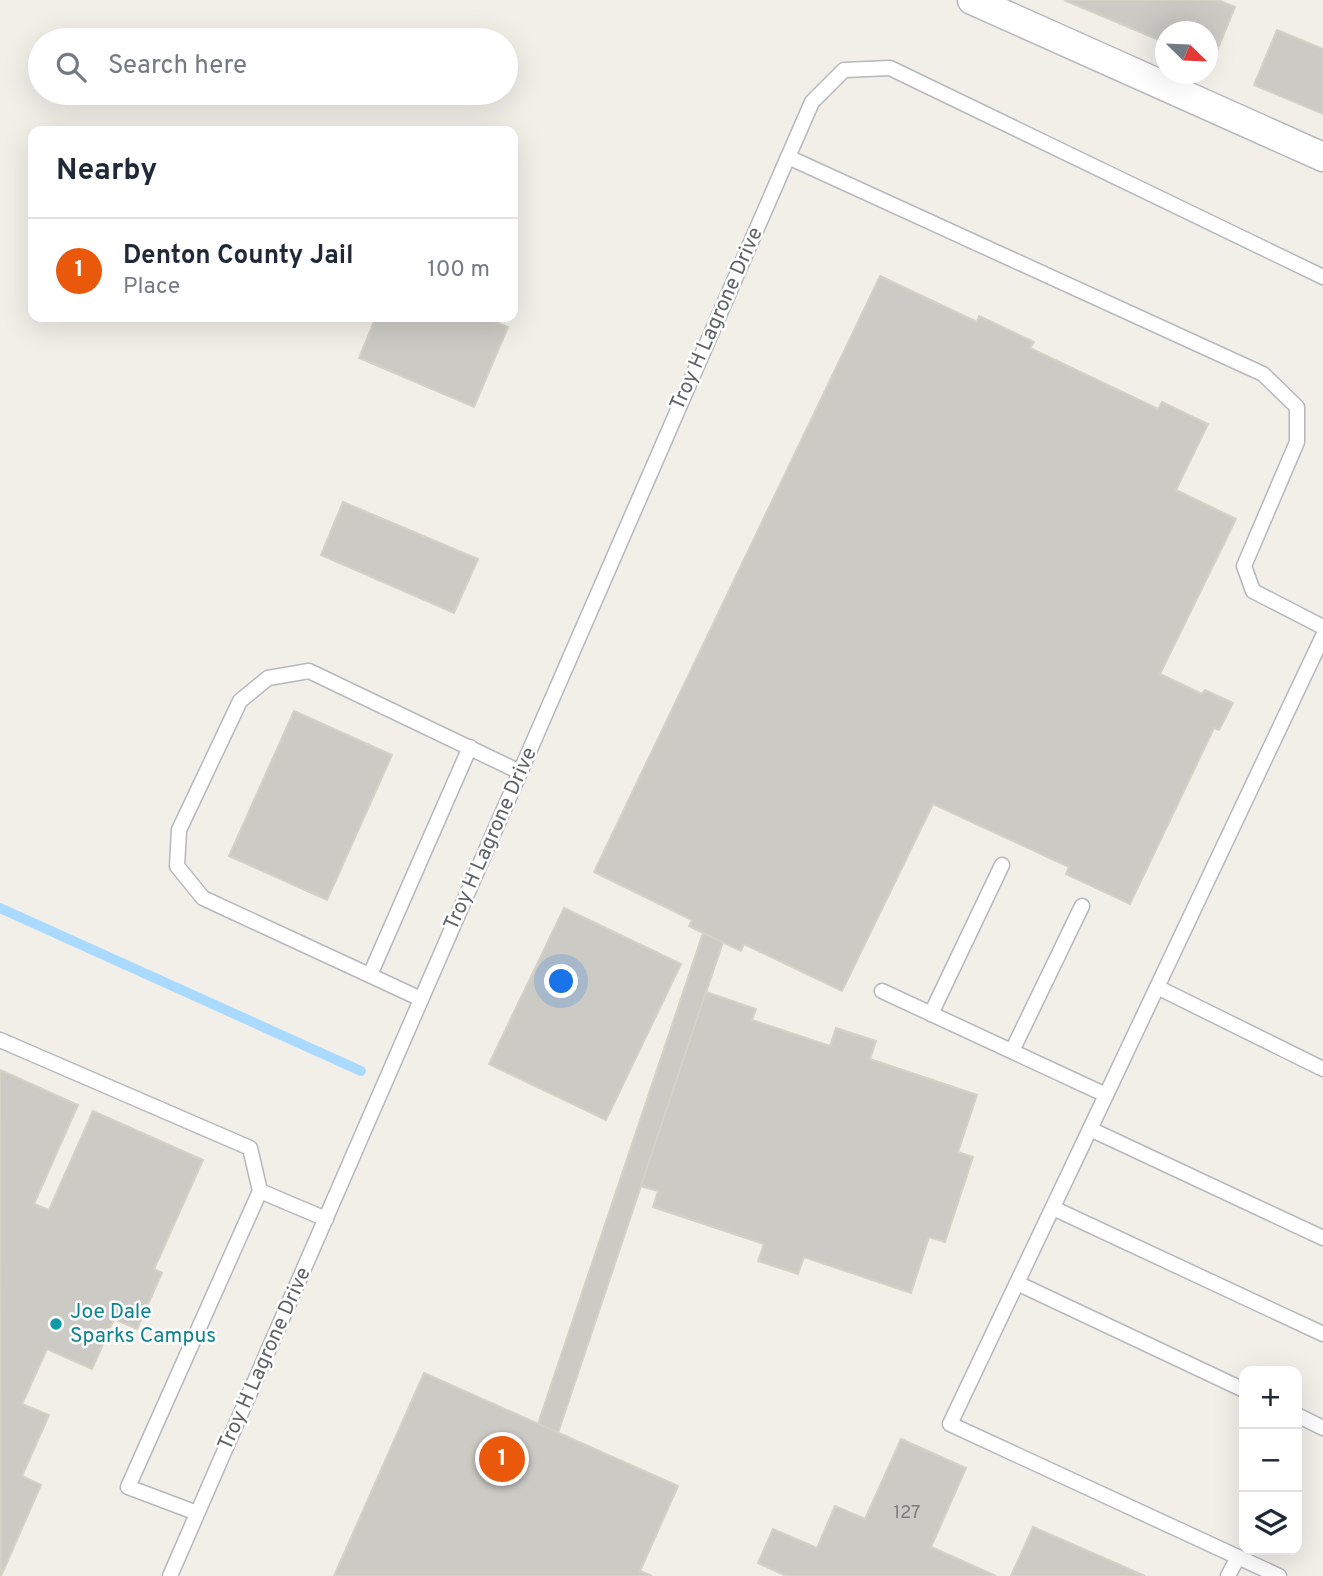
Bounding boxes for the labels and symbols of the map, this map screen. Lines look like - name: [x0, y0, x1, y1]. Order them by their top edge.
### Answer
- north arrow: [1155, 21, 1218, 84]
- street label: Troy H Lagrone Drive: [664, 223, 770, 415]
- street label: Troy H Lagrone Drive: [438, 743, 544, 935]
- your location: [544, 964, 578, 998]
- street label: Troy H Lagrone Drive: [212, 1263, 318, 1455]
- place label: Joe Dale Sparks Campus: [70, 1299, 216, 1350]
- marker: Joe Dale Sparks Campus: [48, 1316, 64, 1332]
- pin: 1: [479, 1433, 525, 1485]
- house number: 127: [894, 1502, 920, 1525]

